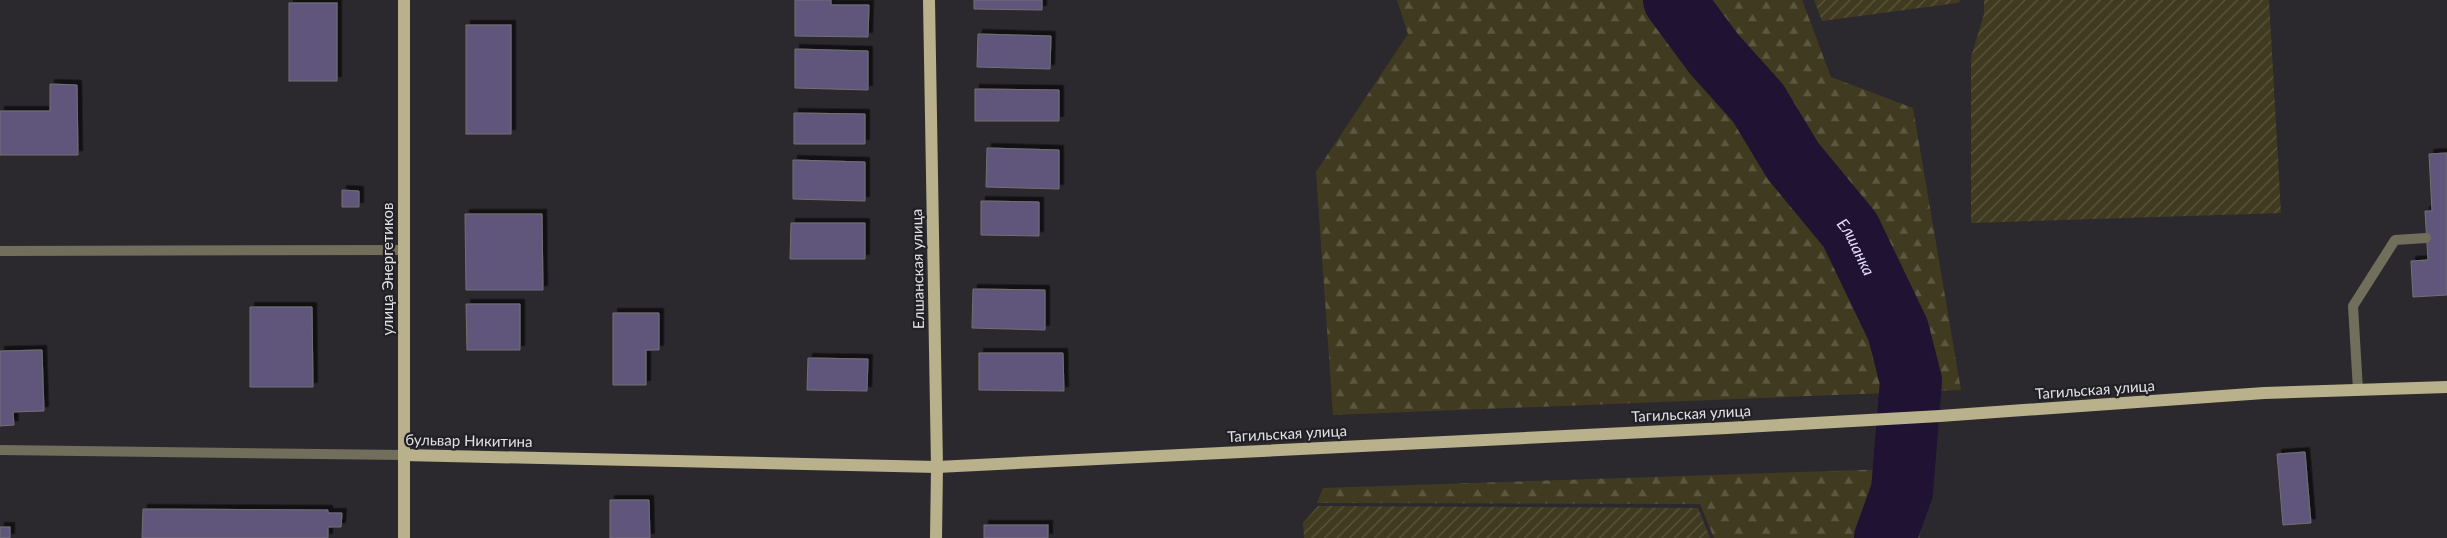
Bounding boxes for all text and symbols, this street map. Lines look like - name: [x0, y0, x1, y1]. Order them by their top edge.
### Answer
- street label: улица Энергетиков: [378, 203, 396, 335]
- street label: Елшанская улица: [907, 209, 927, 329]
- water label: Елшанка: [1834, 214, 1880, 278]
- street label: Тагильская улица: [2035, 376, 2155, 402]
- street label: Тагильская улица: [1631, 401, 1751, 425]
- street label: Тагильская улица: [1227, 421, 1347, 445]
- street label: бульвар Никитина: [405, 430, 533, 450]

